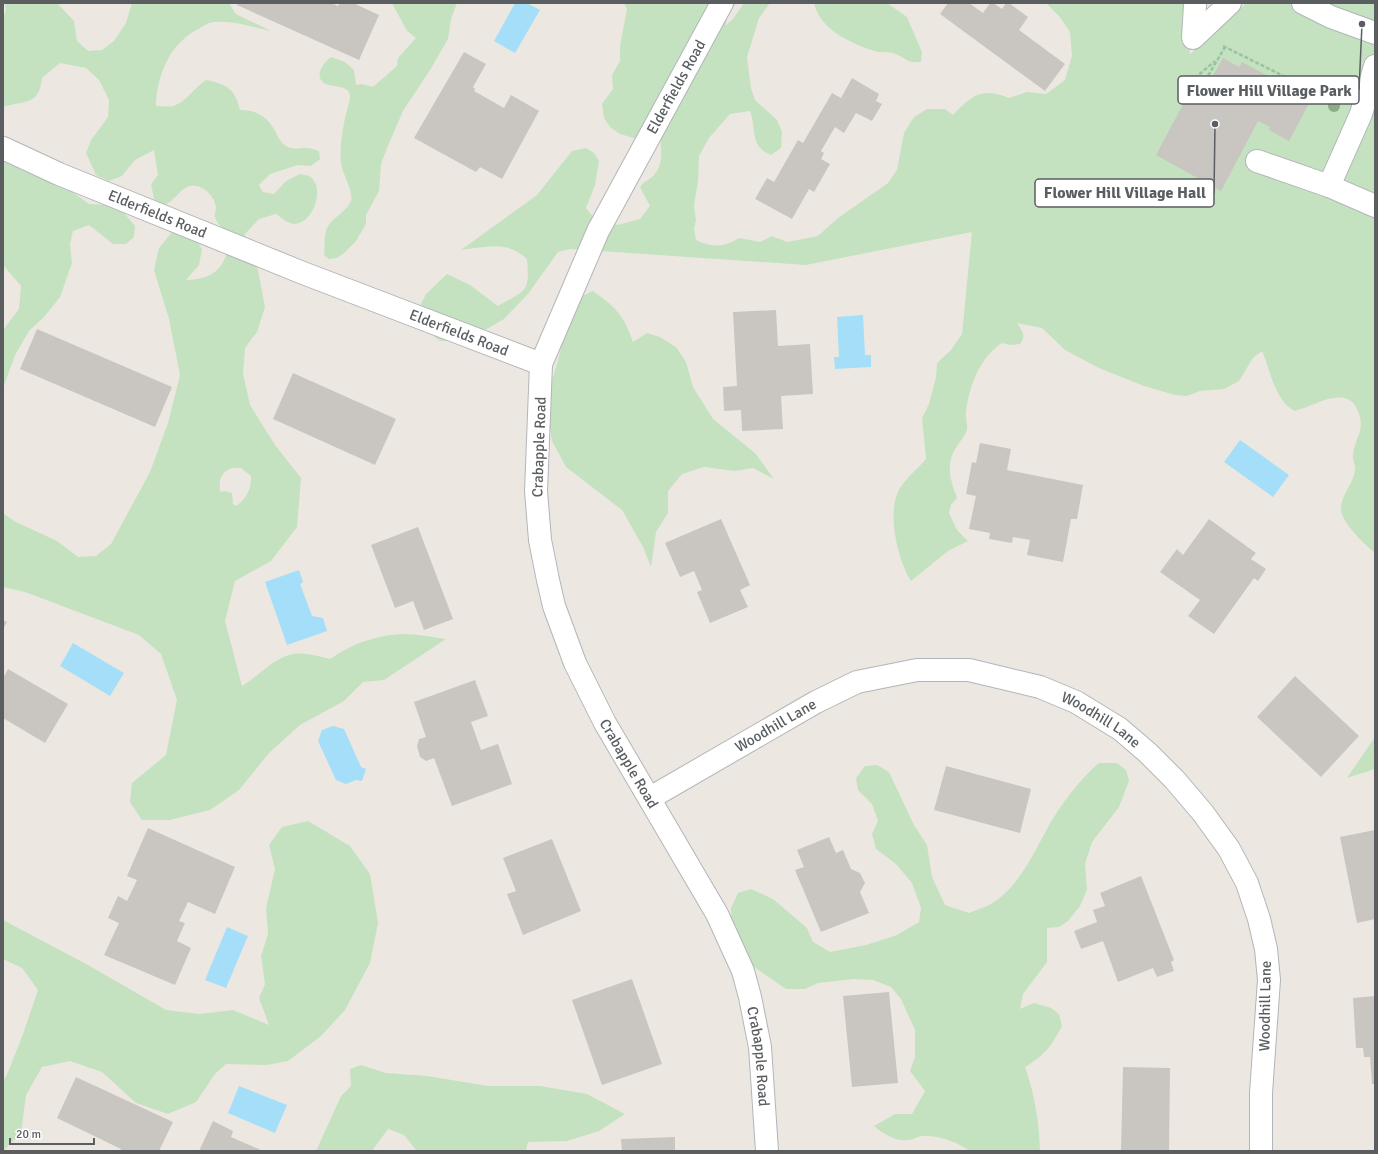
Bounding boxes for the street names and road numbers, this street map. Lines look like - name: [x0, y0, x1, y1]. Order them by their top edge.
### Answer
- street label: Elderfields Road: [643, 37, 709, 137]
- street label: Elderfields Road: [106, 186, 209, 242]
- street label: Elderfields Road: [407, 306, 511, 360]
- street label: Crabapple Road: [528, 396, 550, 498]
- street label: Woodhill Lane: [1059, 688, 1144, 752]
- street label: Woodhill Lane: [732, 695, 819, 756]
- street label: Crabapple Road: [596, 716, 662, 812]
- street label: Woodhill Lane: [1255, 960, 1275, 1052]
- street label: Crabapple Road: [743, 1005, 773, 1107]

